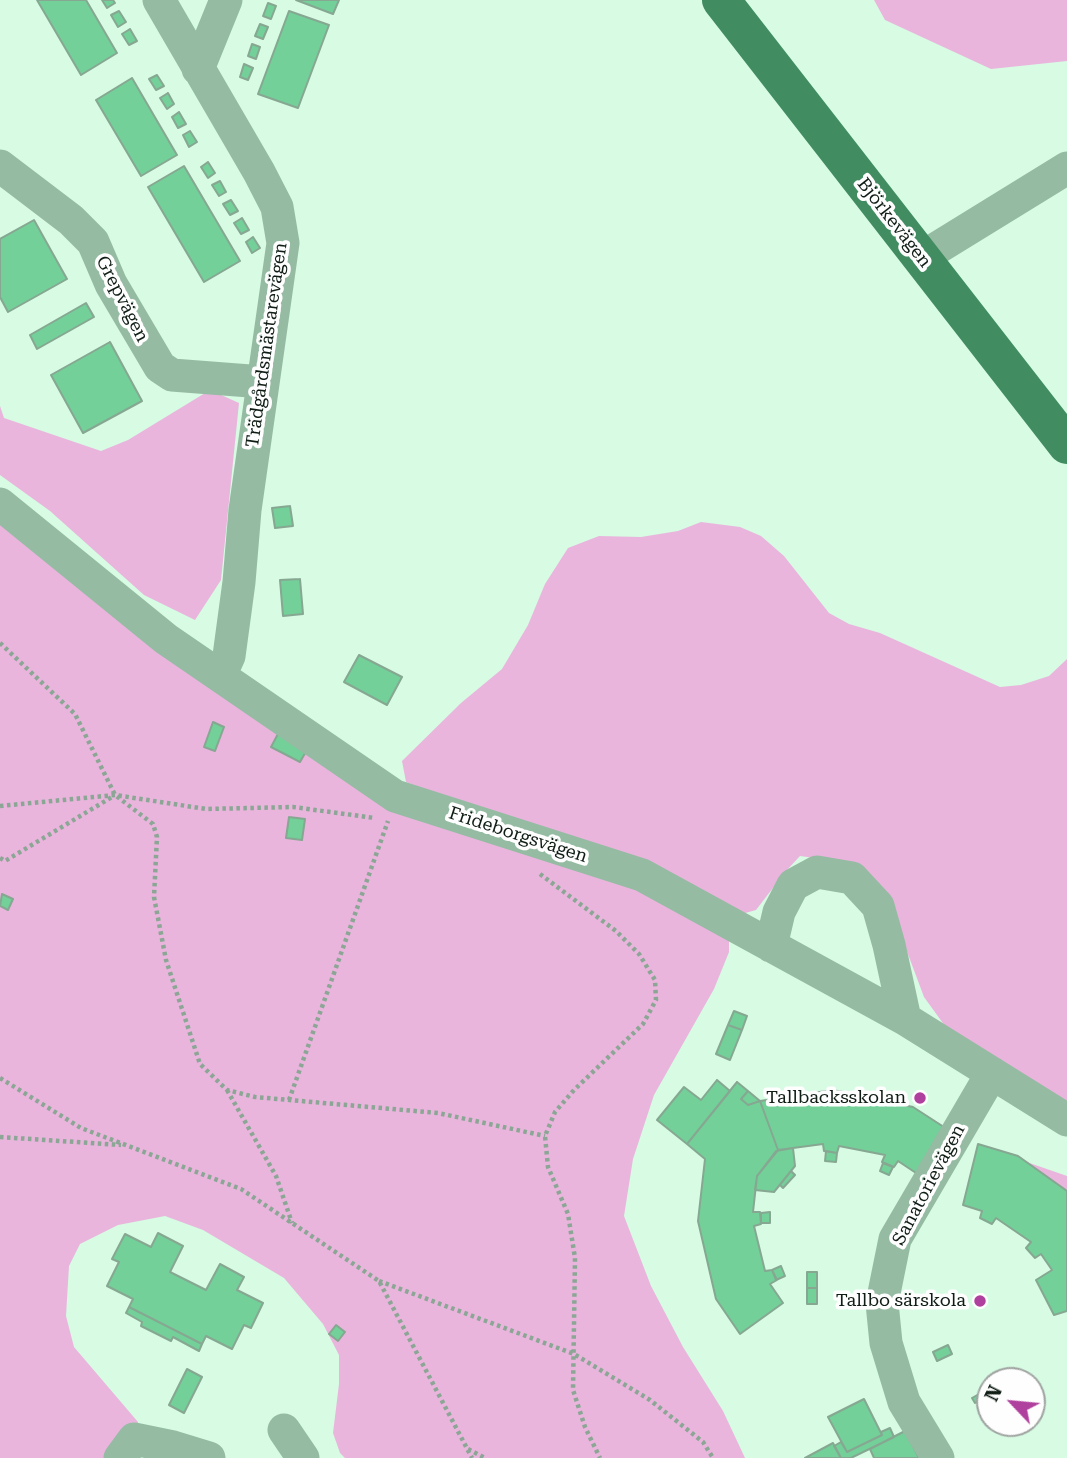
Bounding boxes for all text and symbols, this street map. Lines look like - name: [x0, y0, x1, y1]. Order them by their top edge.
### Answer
- street label: Björkevägen: [852, 174, 936, 272]
- street label: Trädgårdsmästarevägen: [242, 241, 292, 449]
- street label: Grepvägen: [91, 252, 153, 346]
- street label: Frideborgsvägen: [446, 802, 590, 868]
- place label: Tallbacksskolan: [766, 1087, 906, 1109]
- marker: Tallbacksskolan: [912, 1090, 928, 1106]
- street label: Sanatorievägen: [888, 1121, 970, 1249]
- place label: Tallbo särskola: [836, 1290, 966, 1312]
- marker: Tallbo särskola: [972, 1293, 988, 1309]
- north arrow: [976, 1367, 1046, 1437]
- text: N: [980, 1382, 1007, 1405]

